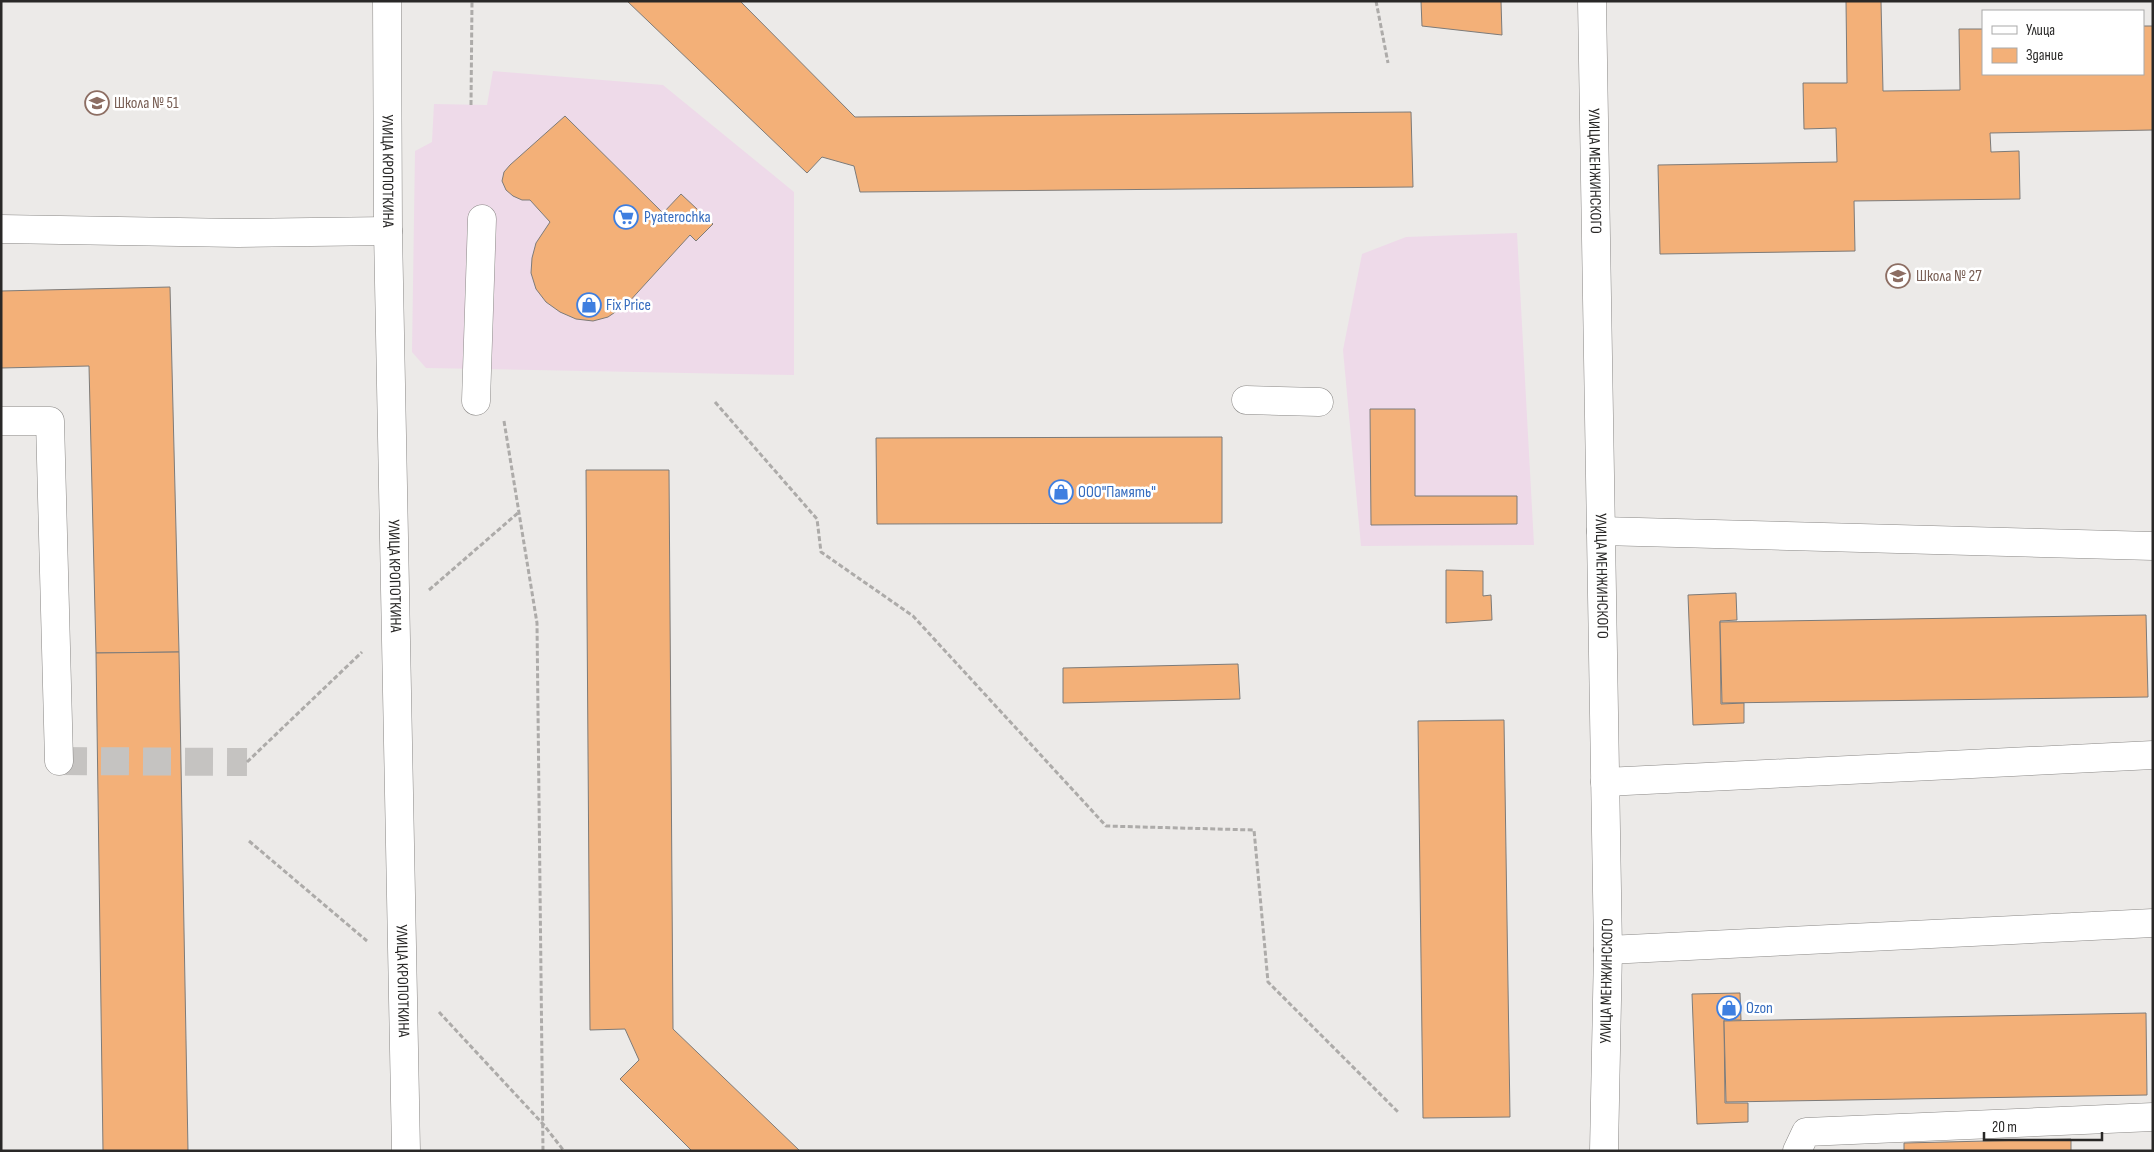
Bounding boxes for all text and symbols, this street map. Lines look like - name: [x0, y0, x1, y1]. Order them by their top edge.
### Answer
- legend: [1982, 10, 2144, 75]
- text: Улица: [2026, 21, 2055, 40]
- text: Здание: [2026, 46, 2063, 65]
- school or university icon: Школа № 51: [84, 90, 110, 116]
- place label: Школа № 51: [114, 94, 179, 113]
- street label: УЛИЦА МЕНЖИНСКОГО: [1584, 108, 1605, 234]
- street label: УЛИЦА КРОПОТКИНА: [378, 114, 397, 228]
- supermarket icon: Pyaterochka: [613, 204, 639, 230]
- place label: Pyaterochka: [644, 208, 711, 227]
- school or university icon: Школа № 27: [1885, 263, 1911, 289]
- place label: Школа № 27: [1916, 267, 1982, 286]
- shop icon: Fix Price: [576, 292, 602, 318]
- place label: Fix Price: [606, 296, 651, 315]
- shop icon: ООО"Память": [1048, 479, 1074, 505]
- place label: ООО"Память": [1078, 483, 1156, 502]
- street label: УЛИЦА МЕНЖИНСКОГО: [1591, 513, 1612, 639]
- street label: УЛИЦА КРОПОТКИНА: [384, 519, 405, 633]
- street label: УЛИЦА МЕНЖИНСКОГО: [1596, 918, 1618, 1044]
- street label: УЛИЦА КРОПОТКИНА: [392, 924, 413, 1038]
- shop icon: Ozon: [1716, 995, 1742, 1021]
- place label: Ozon: [1746, 999, 1773, 1018]
- scale bar: [1984, 1110, 2102, 1142]
- text: 20 m: [1992, 1118, 2017, 1137]

